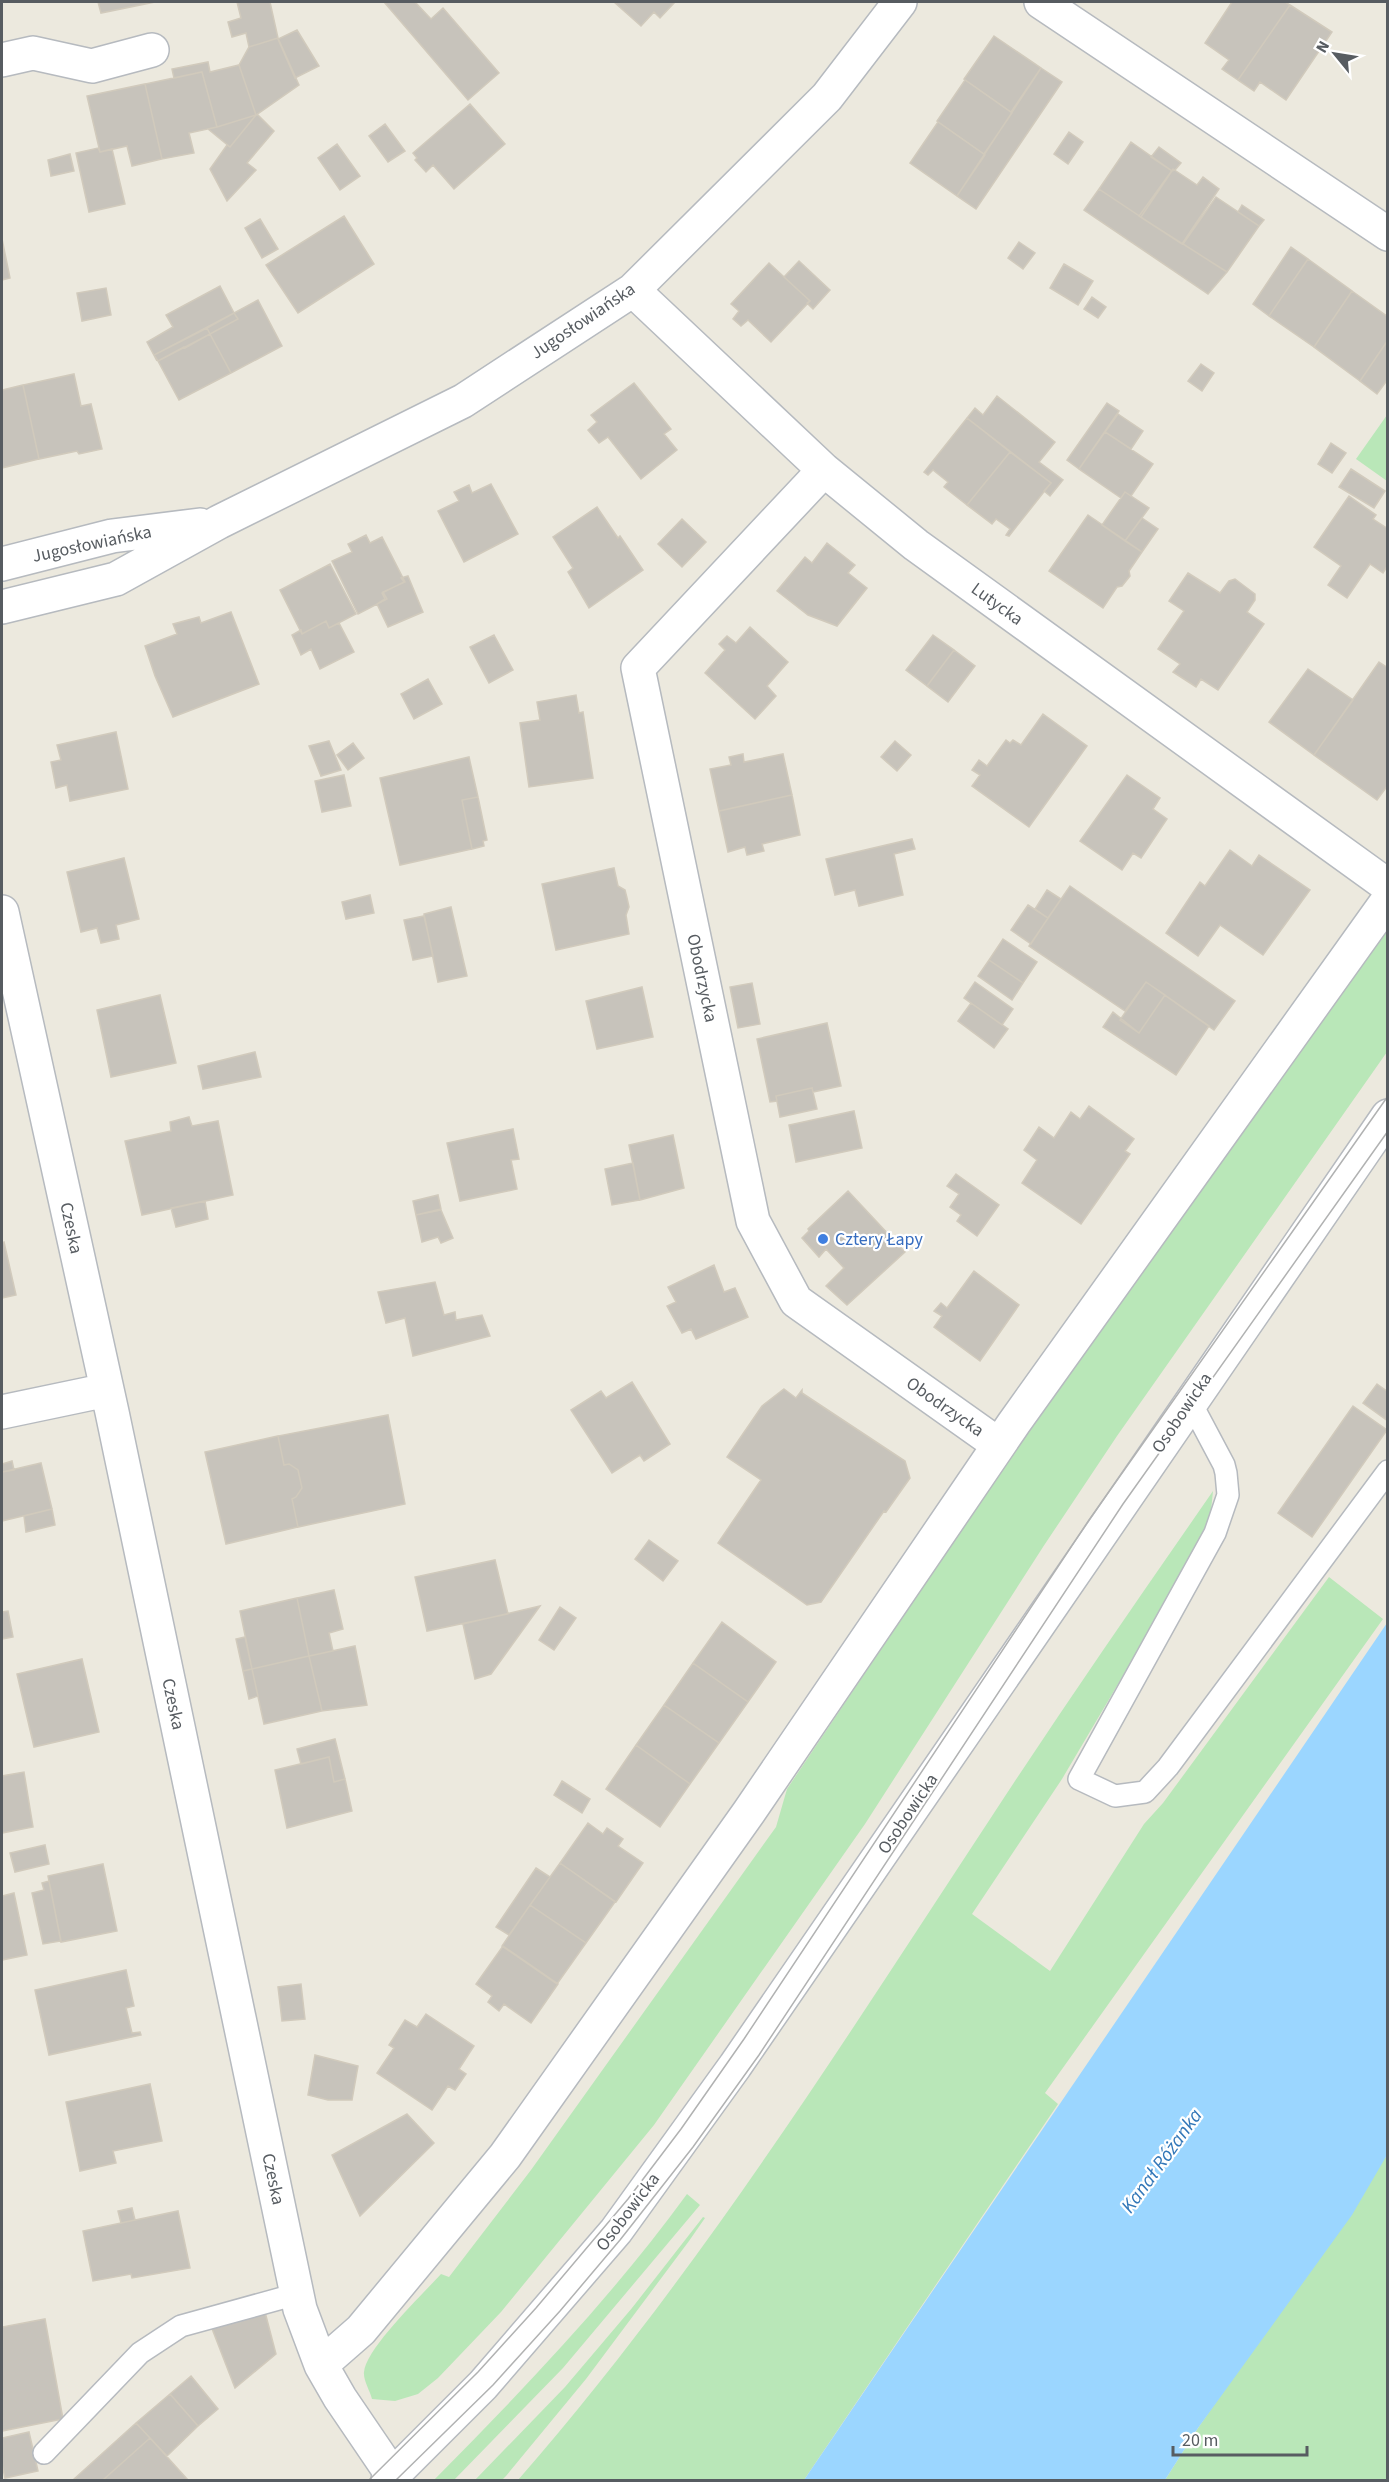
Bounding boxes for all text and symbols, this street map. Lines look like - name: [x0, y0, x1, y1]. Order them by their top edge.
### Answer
- north arrow: [1305, 24, 1365, 84]
- text: N: [1311, 37, 1335, 57]
- street label: Jugosłowiańska: [526, 277, 640, 365]
- street label: Jugosłowiańska: [30, 519, 154, 569]
- street label: Lutycka: [966, 577, 1028, 631]
- street label: Obodrzycka: [680, 931, 724, 1025]
- street label: Czeska: [53, 1200, 89, 1256]
- place label: Cztery Łapy: [835, 1227, 923, 1252]
- marker: Cztery Łapy: [816, 1232, 830, 1246]
- street label: Osobowicka: [1146, 1368, 1218, 1458]
- street label: Obodrzycka: [901, 1371, 989, 1443]
- street label: Czeska: [155, 1676, 191, 1732]
- street label: Osobowicka: [872, 1769, 944, 1859]
- water label: Kanał Różanka: [1115, 2103, 1210, 2219]
- street label: Czeska: [255, 2151, 291, 2207]
- street label: Osobowicka: [590, 2168, 666, 2256]
- scale bar: [1173, 2419, 1306, 2457]
- text: 20 m: [1182, 2428, 1218, 2453]

